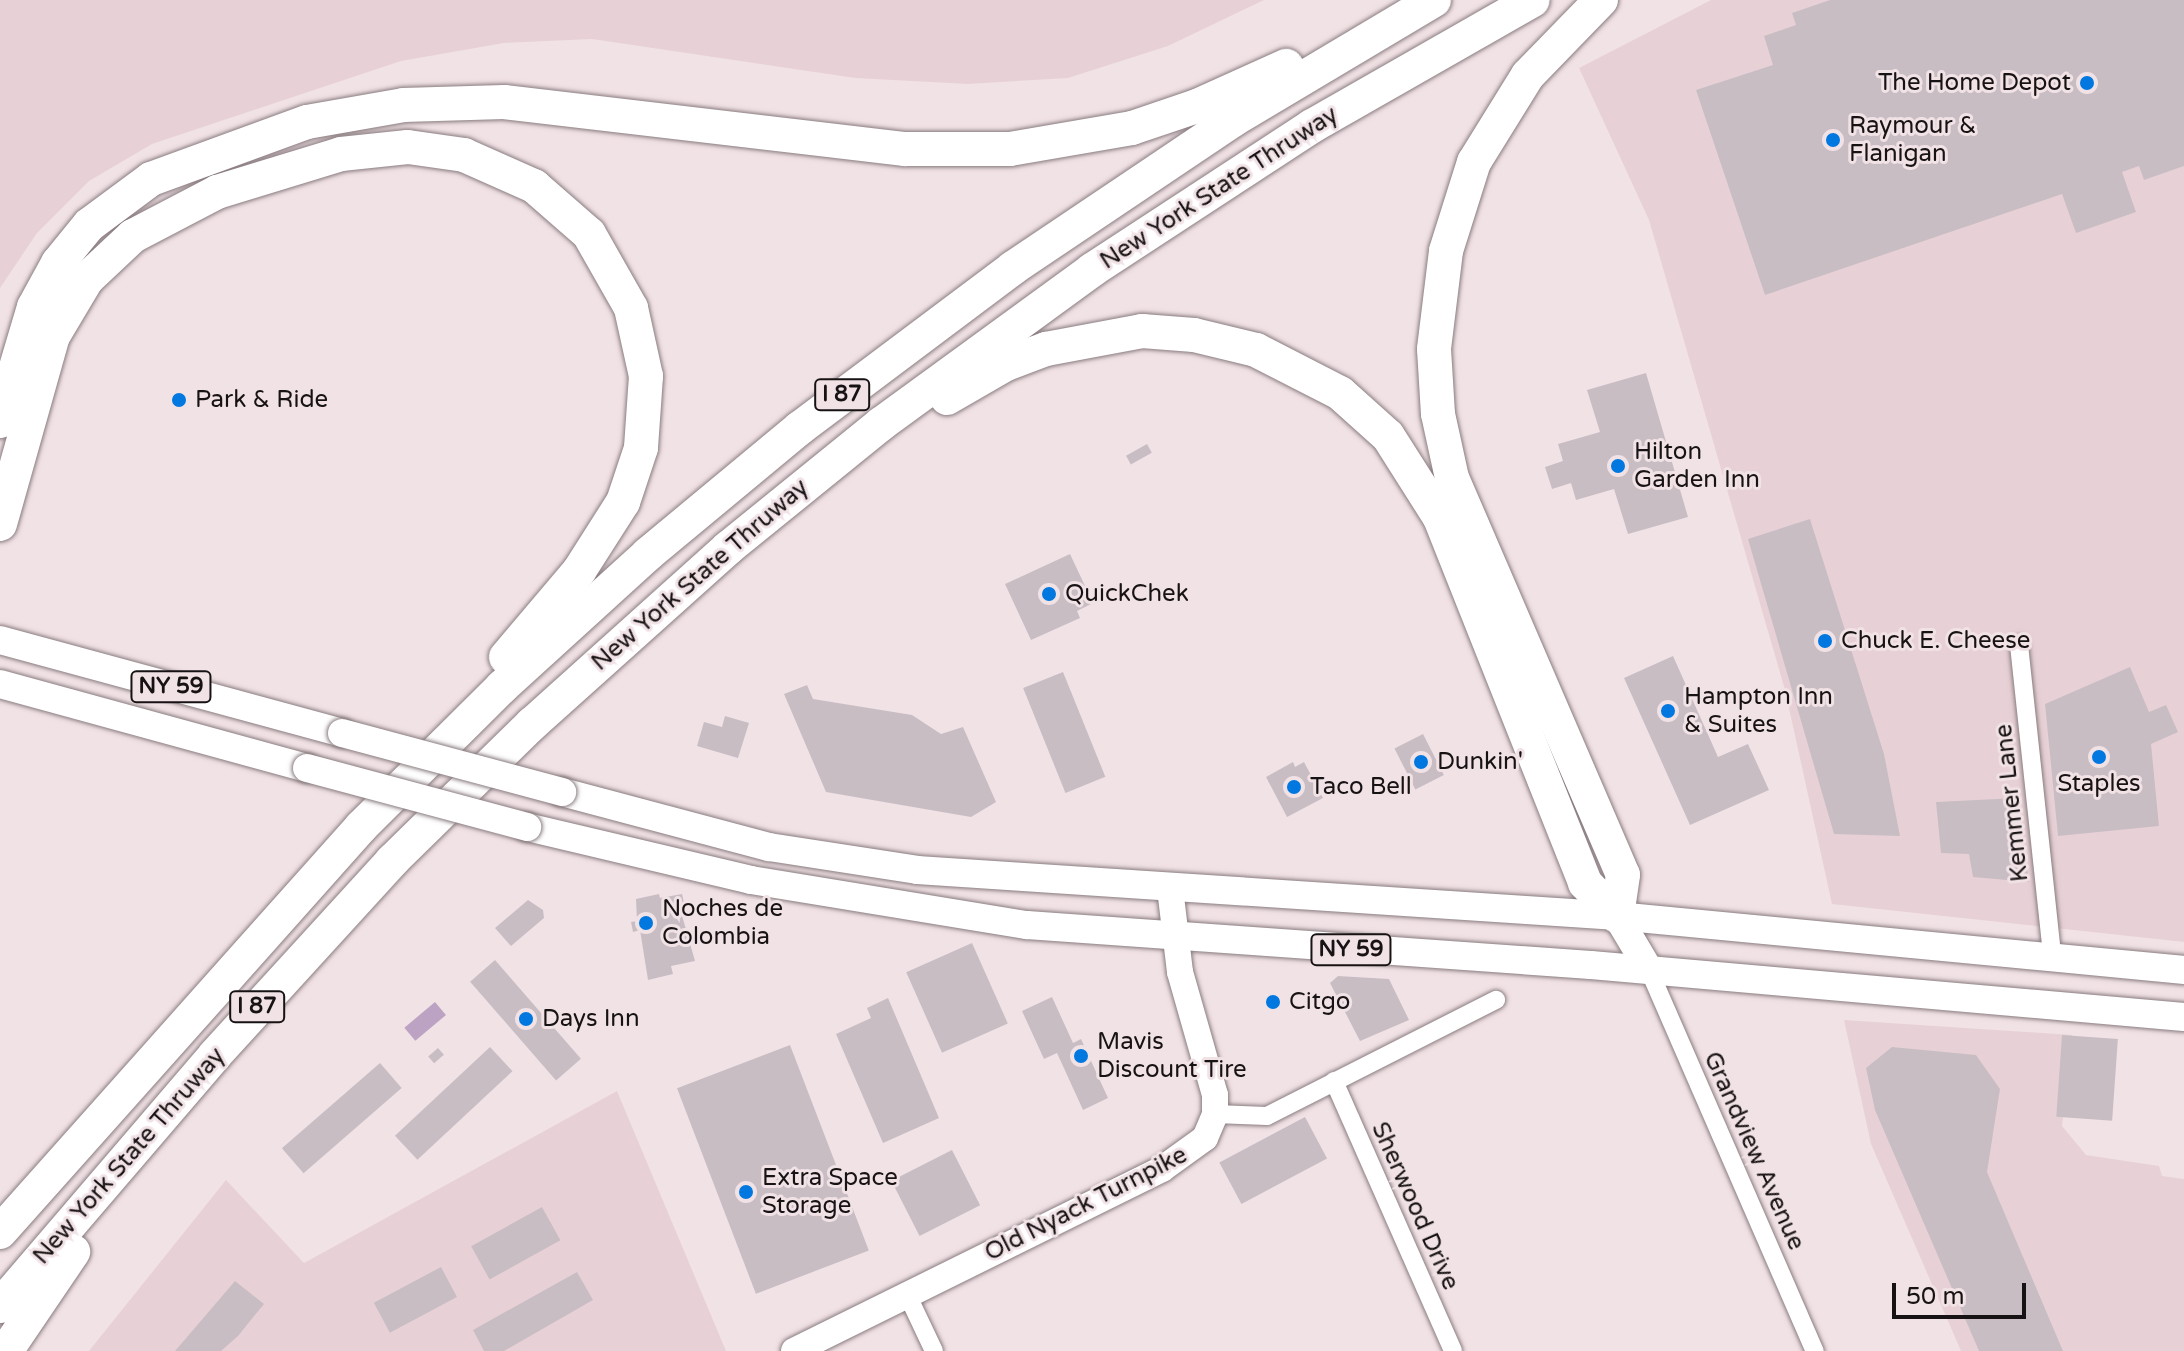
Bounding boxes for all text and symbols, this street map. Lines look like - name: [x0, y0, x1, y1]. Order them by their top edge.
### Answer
- place label: The Home Depot: [1878, 69, 2071, 97]
- marker: The Home Depot: [2078, 74, 2096, 92]
- street label: New York State Thruway: [1095, 100, 1343, 276]
- place label: Raymour & Flanigan: [1849, 112, 1976, 168]
- marker: Raymour & Flanigan: [1824, 131, 1842, 149]
- road number: I 87: [814, 377, 870, 413]
- place label: Park & Ride: [195, 386, 328, 414]
- marker: Park & Ride: [170, 391, 188, 409]
- place label: Hilton Garden Inn: [1634, 438, 1760, 494]
- marker: Hilton Garden Inn: [1609, 457, 1627, 475]
- street label: New York State Thruway: [586, 473, 814, 677]
- place label: QuickChek: [1065, 580, 1189, 608]
- marker: QuickChek: [1040, 585, 1058, 603]
- place label: Chuck E. Cheese: [1841, 627, 2030, 655]
- marker: Chuck E. Cheese: [1816, 632, 1834, 650]
- road number: NY 59: [129, 669, 213, 705]
- place label: Hampton Inn & Suites: [1684, 683, 1833, 739]
- marker: Hampton Inn & Suites: [1659, 702, 1677, 720]
- street label: Kemmer Lane: [1989, 723, 2035, 883]
- place label: Dunkin': [1437, 748, 1523, 776]
- marker: Staples: [2090, 748, 2108, 766]
- marker: Dunkin': [1412, 753, 1430, 771]
- place label: Staples: [2057, 770, 2141, 798]
- place label: Taco Bell: [1310, 773, 1412, 801]
- marker: Taco Bell: [1285, 778, 1303, 796]
- place label: Noches de Colombia: [662, 895, 783, 951]
- marker: Noches de Colombia: [637, 914, 655, 932]
- road number: NY 59: [1309, 932, 1393, 968]
- place label: Citgo: [1289, 988, 1350, 1016]
- road number: I 87: [229, 989, 285, 1025]
- marker: Citgo: [1264, 993, 1282, 1011]
- place label: Days Inn: [542, 1005, 640, 1033]
- marker: Days Inn: [517, 1010, 535, 1028]
- place label: Mavis Discount Tire: [1097, 1028, 1247, 1084]
- street label: New York State Thruway: [27, 1042, 231, 1270]
- marker: Mavis Discount Tire: [1072, 1047, 1090, 1065]
- street label: Grandview Avenue: [1697, 1047, 1811, 1255]
- street label: Sherwood Drive: [1365, 1118, 1465, 1294]
- street label: Old Nyack Turnpike: [980, 1141, 1192, 1267]
- place label: Extra Space Storage: [762, 1164, 898, 1220]
- marker: Extra Space Storage: [737, 1183, 755, 1201]
- scale bar: [1896, 1267, 2030, 1317]
- text: 50 m: [1906, 1282, 1964, 1311]

